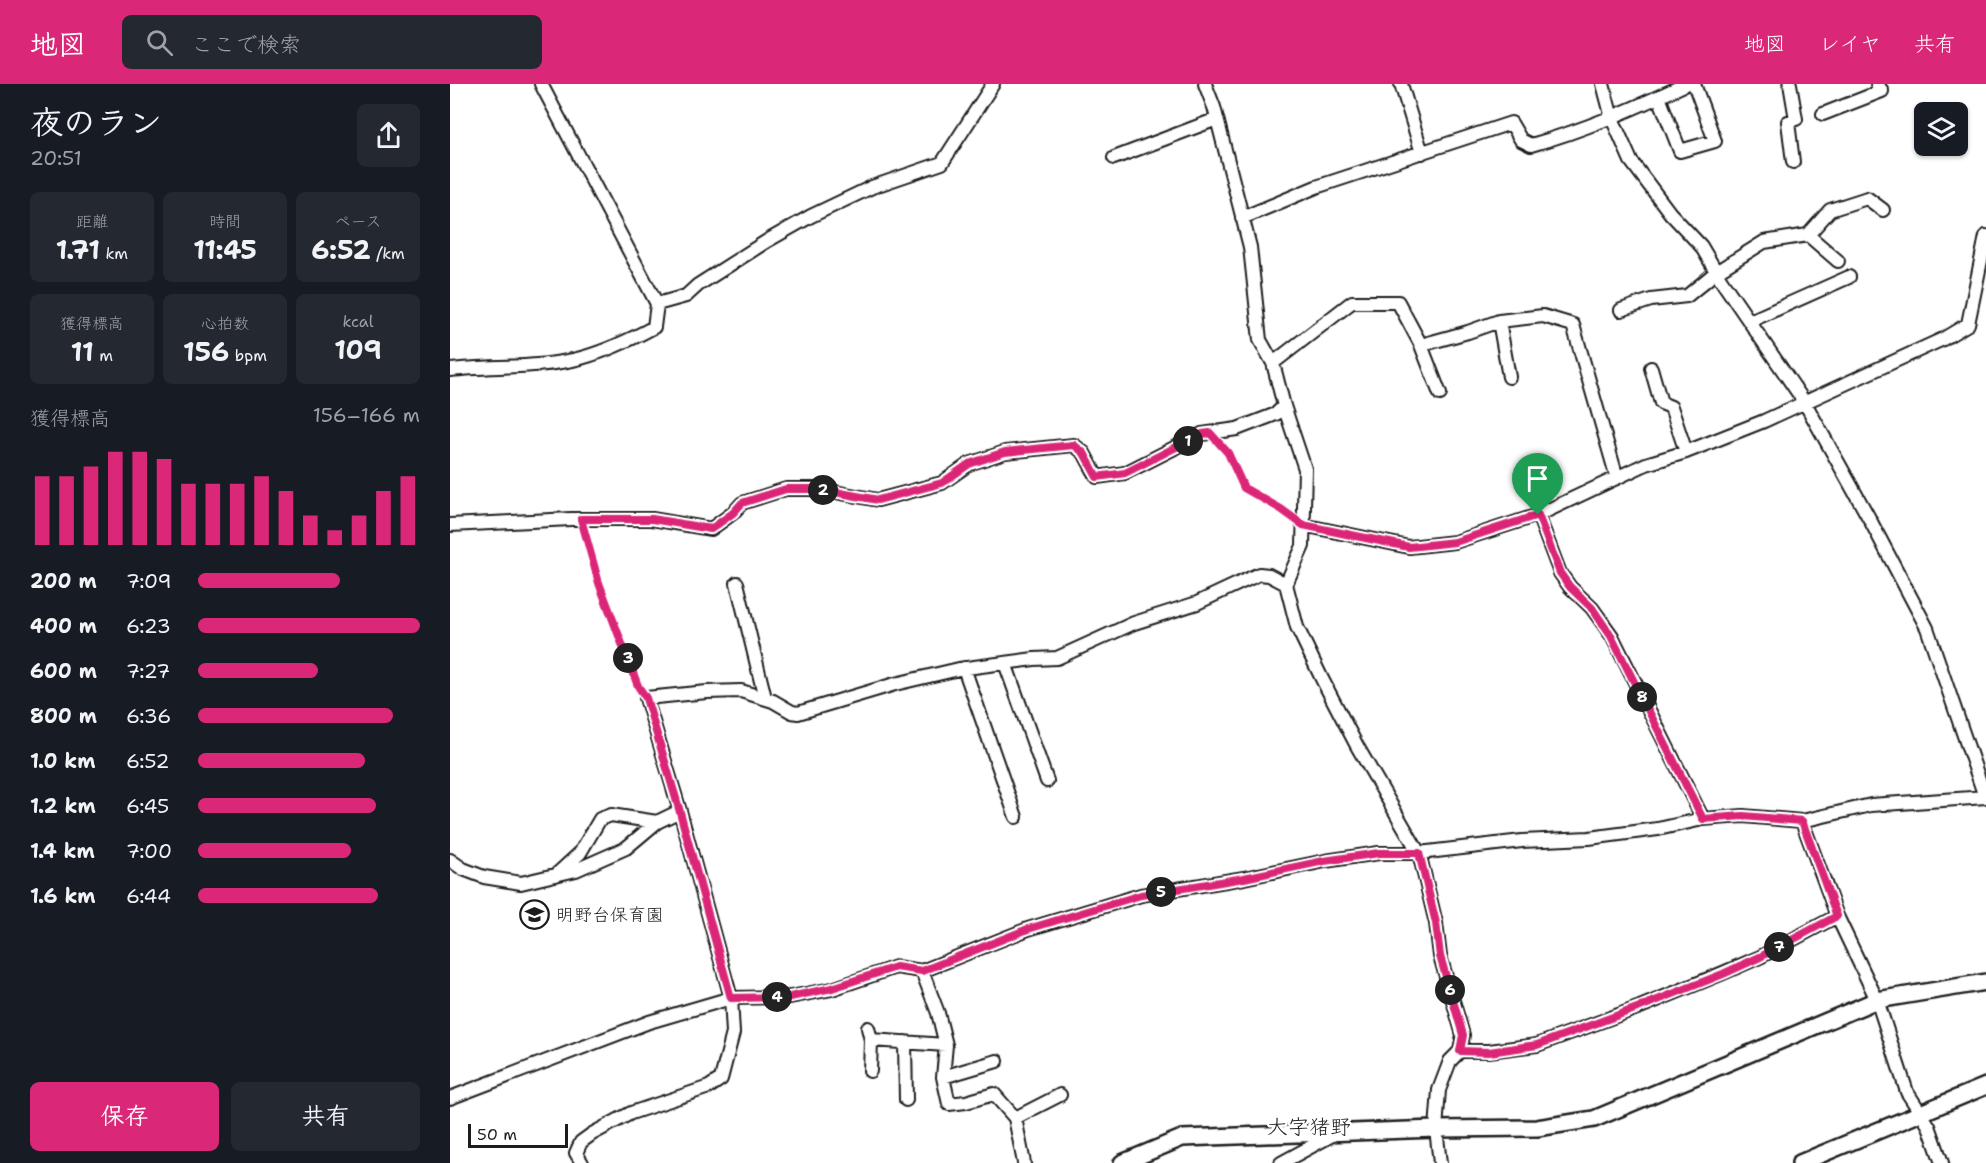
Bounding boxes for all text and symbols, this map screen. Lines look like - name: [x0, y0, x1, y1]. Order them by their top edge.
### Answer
- search box: [122, 15, 542, 69]
- text: 地図: [30, 25, 86, 63]
- icon: search: [143, 26, 176, 59]
- text: ここで検索: [191, 30, 301, 59]
- text: 地図: [1744, 30, 1786, 58]
- text: レイヤ: [1819, 30, 1881, 58]
- text: 共有: [1914, 30, 1956, 58]
- text: 夜のラン: [30, 100, 162, 145]
- map controls: [1914, 102, 1968, 156]
- button: layers: [1914, 102, 1968, 156]
- button: share: [357, 104, 420, 167]
- text: 20:51: [30, 145, 82, 171]
- text: 距離: [76, 211, 108, 232]
- text: 時間: [209, 211, 241, 232]
- text: ペース: [334, 211, 382, 232]
- text: 1.71: [56, 232, 100, 267]
- text: 11:45: [193, 232, 257, 267]
- text: 6:52: [311, 232, 371, 267]
- text: km: [100, 243, 128, 264]
- text: /km: [371, 243, 405, 264]
- text: kcal: [342, 311, 374, 332]
- text: 獲得標高: [60, 313, 124, 334]
- text: 心拍数: [201, 313, 249, 334]
- text: 109: [334, 332, 382, 367]
- text: 11: [71, 334, 94, 369]
- text: 156: [183, 334, 229, 369]
- text: m: [94, 345, 113, 366]
- text: bpm: [229, 345, 267, 366]
- text: 156–166 m: [313, 402, 420, 428]
- text: 獲得標高: [30, 405, 110, 431]
- pin: 1: [1173, 426, 1203, 456]
- text: 1: [1184, 430, 1192, 451]
- pin: [1512, 453, 1563, 515]
- icon: arrive: [1521, 462, 1554, 495]
- pin: 2: [808, 475, 838, 505]
- text: 2: [817, 479, 829, 500]
- text: 200 m: [30, 568, 97, 594]
- text: 7:09: [126, 568, 172, 594]
- text: 400 m: [30, 613, 97, 639]
- text: 6:23: [126, 613, 171, 639]
- pin: 3: [613, 643, 643, 673]
- text: 3: [622, 647, 634, 668]
- text: 600 m: [30, 658, 97, 684]
- text: 7:27: [126, 658, 170, 684]
- pin: 8: [1627, 682, 1657, 712]
- text: 8: [1636, 686, 1648, 707]
- text: 800 m: [30, 703, 97, 729]
- text: 6:36: [126, 703, 171, 729]
- text: 1.0 km: [30, 748, 95, 774]
- text: 6:52: [126, 748, 170, 774]
- text: 1.2 km: [30, 793, 96, 819]
- text: 6:45: [126, 793, 169, 819]
- text: 1.4 km: [30, 838, 95, 864]
- text: 7:00: [126, 838, 172, 864]
- pin: 5: [1146, 877, 1176, 907]
- text: 5: [1156, 881, 1166, 902]
- text: 1.6 km: [30, 883, 96, 909]
- text: 6:44: [126, 883, 171, 909]
- school or university icon: 明野台保育園: [519, 899, 551, 931]
- place label: 明野台保育園: [556, 903, 664, 927]
- pin: 7: [1764, 932, 1794, 962]
- text: 7: [1773, 936, 1785, 957]
- pin: 6: [1435, 975, 1465, 1005]
- text: 6: [1444, 979, 1456, 1000]
- pin: 4: [762, 982, 792, 1012]
- text: 4: [771, 986, 783, 1007]
- button: 保存: [30, 1082, 219, 1151]
- button: 共有: [231, 1082, 420, 1151]
- district label: 大字猪野: [1267, 1113, 1351, 1141]
- scale bar: [468, 1121, 568, 1148]
- text: 50 m: [477, 1124, 517, 1145]

